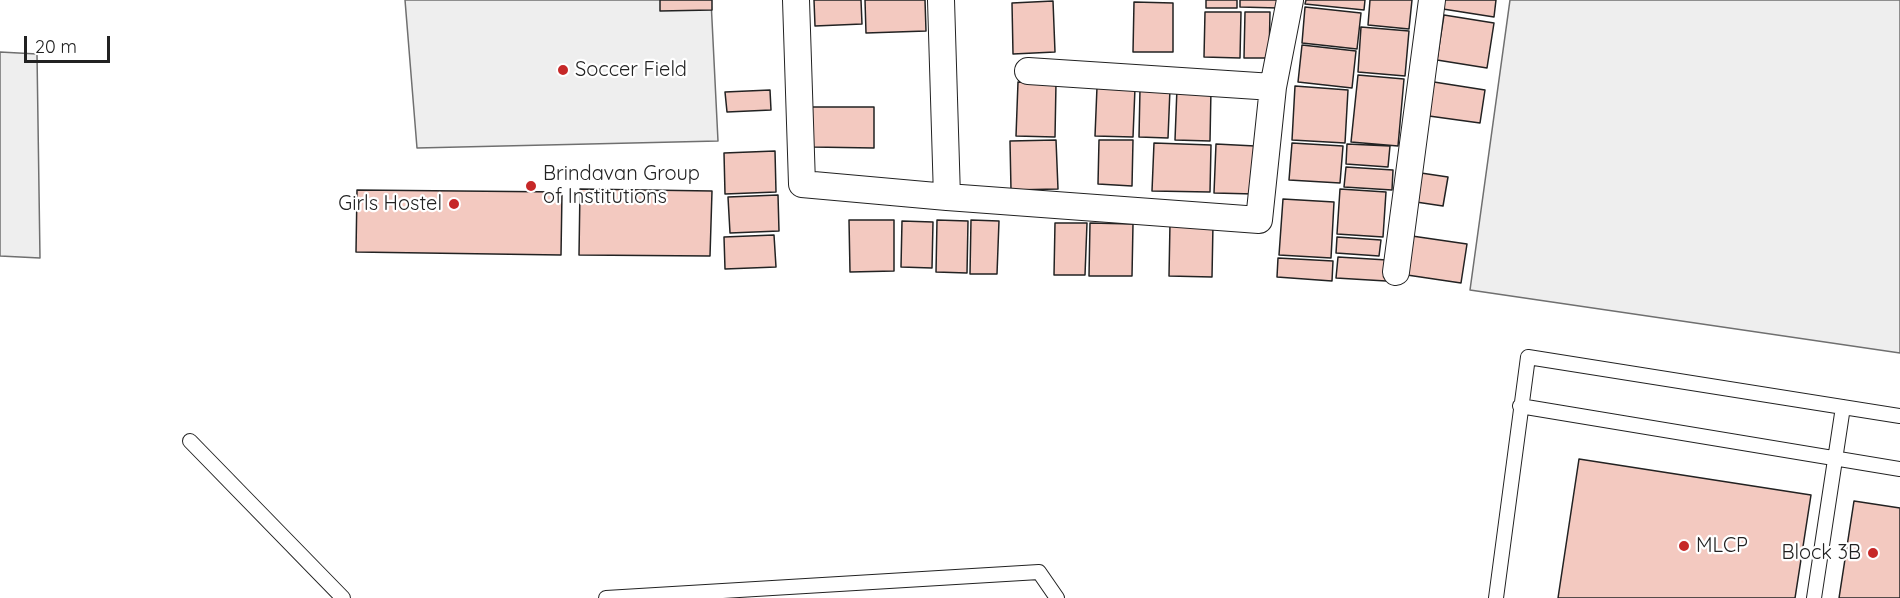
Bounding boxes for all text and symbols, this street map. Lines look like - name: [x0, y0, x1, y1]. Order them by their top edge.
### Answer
- scale bar: [27, 24, 112, 62]
- text: 20 m: [35, 35, 77, 58]
- place label: Soccer Field: [575, 58, 687, 82]
- marker: Soccer Field: [556, 63, 570, 77]
- place label: Brindavan Group of Institutions: [543, 162, 700, 209]
- marker: Brindavan Group of Institutions: [524, 179, 538, 193]
- place label: Girls Hostel: [338, 192, 442, 216]
- marker: Girls Hostel: [447, 197, 461, 211]
- place label: MLCP: [1696, 534, 1748, 558]
- marker: MLCP: [1677, 539, 1691, 553]
- place label: Block 3B: [1782, 541, 1861, 565]
- marker: Block 3B: [1866, 546, 1880, 560]

